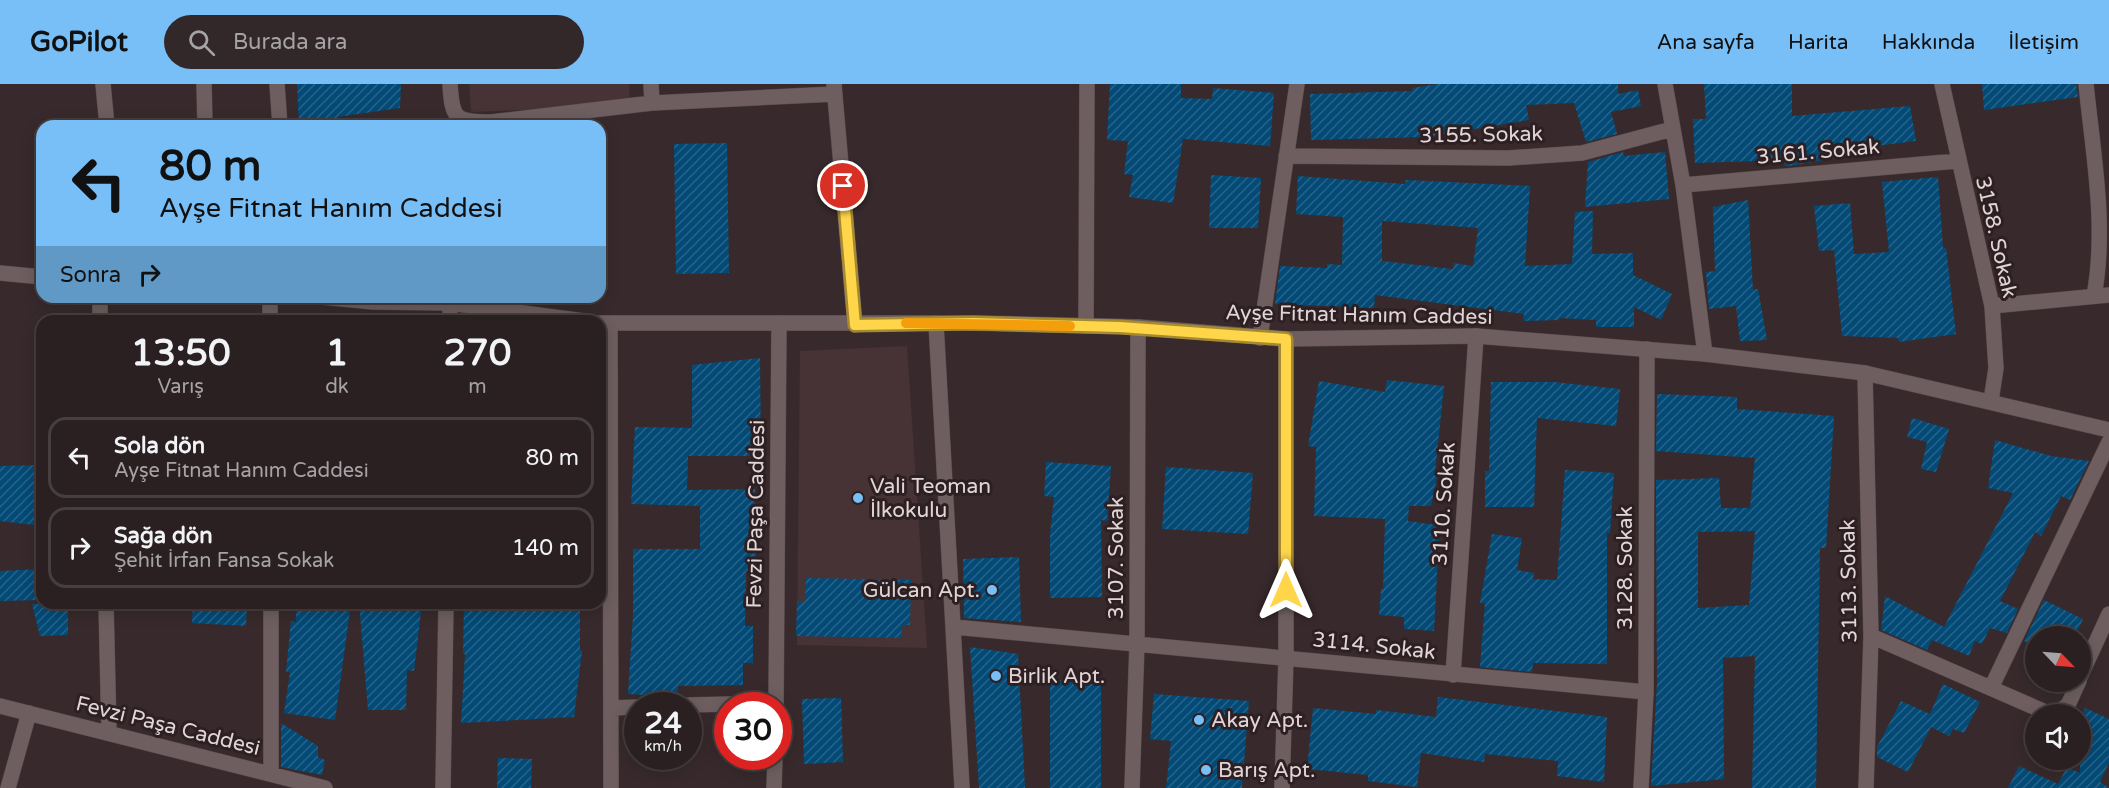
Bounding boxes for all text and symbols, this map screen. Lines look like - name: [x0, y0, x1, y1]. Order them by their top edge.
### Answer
- search box: [164, 15, 584, 69]
- text: GoPilot: [30, 25, 128, 59]
- icon: search: [185, 26, 218, 59]
- text: Burada ara: [233, 29, 347, 55]
- text: Ana sayfa: [1657, 30, 1755, 55]
- text: Harita: [1788, 30, 1849, 55]
- text: Hakkında: [1882, 30, 1975, 55]
- text: İletişim: [2008, 30, 2079, 55]
- street label: 3155. Sokak: [1419, 121, 1543, 149]
- street label: 3161. Sokak: [1755, 134, 1881, 170]
- text: 80 m: [159, 141, 261, 192]
- icon: left: [60, 144, 138, 222]
- pin: [817, 160, 868, 211]
- icon: arrive: [826, 169, 859, 202]
- street label: 3158. Sokak: [1970, 174, 2022, 300]
- text: Ayşe Fitnat Hanım Caddesi: [159, 192, 503, 225]
- icon: right: [133, 258, 166, 291]
- text: Sonra: [60, 262, 121, 288]
- street label: Ayşe Fitnat Hanım Caddesi: [1225, 300, 1493, 330]
- text: 13:50: [131, 332, 231, 375]
- text: 1: [326, 332, 348, 375]
- text: 270: [443, 332, 511, 375]
- text: Varış: [157, 375, 204, 399]
- text: dk: [325, 375, 349, 399]
- text: m: [468, 375, 487, 399]
- street label: Fevzi Paşa Caddesi: [742, 419, 770, 609]
- text: Sola dön: [114, 433, 205, 459]
- icon: left: [63, 441, 96, 474]
- street label: 3110. Sokak: [1427, 441, 1461, 567]
- text: 80 m: [525, 445, 579, 471]
- text: Ayşe Fitnat Hanım Caddesi: [114, 459, 369, 483]
- place label: Vali Teoman İlkokulu: [870, 474, 991, 523]
- marker: Vali Teoman İlkokulu: [851, 491, 865, 505]
- street label: 3107. Sokak: [1104, 497, 1129, 619]
- street label: 3128. Sokak: [1613, 506, 1638, 630]
- street label: 3113. Sokak: [1835, 519, 1863, 643]
- text: Sağa dön: [114, 523, 213, 549]
- icon: right: [63, 531, 96, 564]
- text: 140 m: [512, 535, 579, 561]
- text: Şehit İrfan Fansa Sokak: [114, 549, 334, 573]
- position arrow: [1254, 558, 1318, 622]
- place label: Gülcan Apt.: [863, 578, 980, 603]
- marker: Gülcan Apt.: [985, 583, 999, 597]
- north arrow: [2025, 626, 2091, 692]
- map controls: [2025, 626, 2091, 770]
- street label: 3114. Sokak: [1311, 627, 1437, 665]
- place label: Birlik Apt.: [1008, 664, 1105, 689]
- marker: Birlik Apt.: [989, 669, 1003, 683]
- street label: Fevzi Paşa Caddesi: [73, 691, 263, 761]
- speed limit sign: 30: [714, 692, 792, 770]
- button: sound: [2025, 704, 2091, 770]
- text: 24: [644, 705, 682, 742]
- place label: Akay Apt.: [1211, 708, 1308, 733]
- marker: Akay Apt.: [1192, 713, 1206, 727]
- text: km/h: [644, 737, 682, 755]
- place label: Barış Apt.: [1218, 758, 1315, 783]
- marker: Barış Apt.: [1199, 763, 1213, 777]

